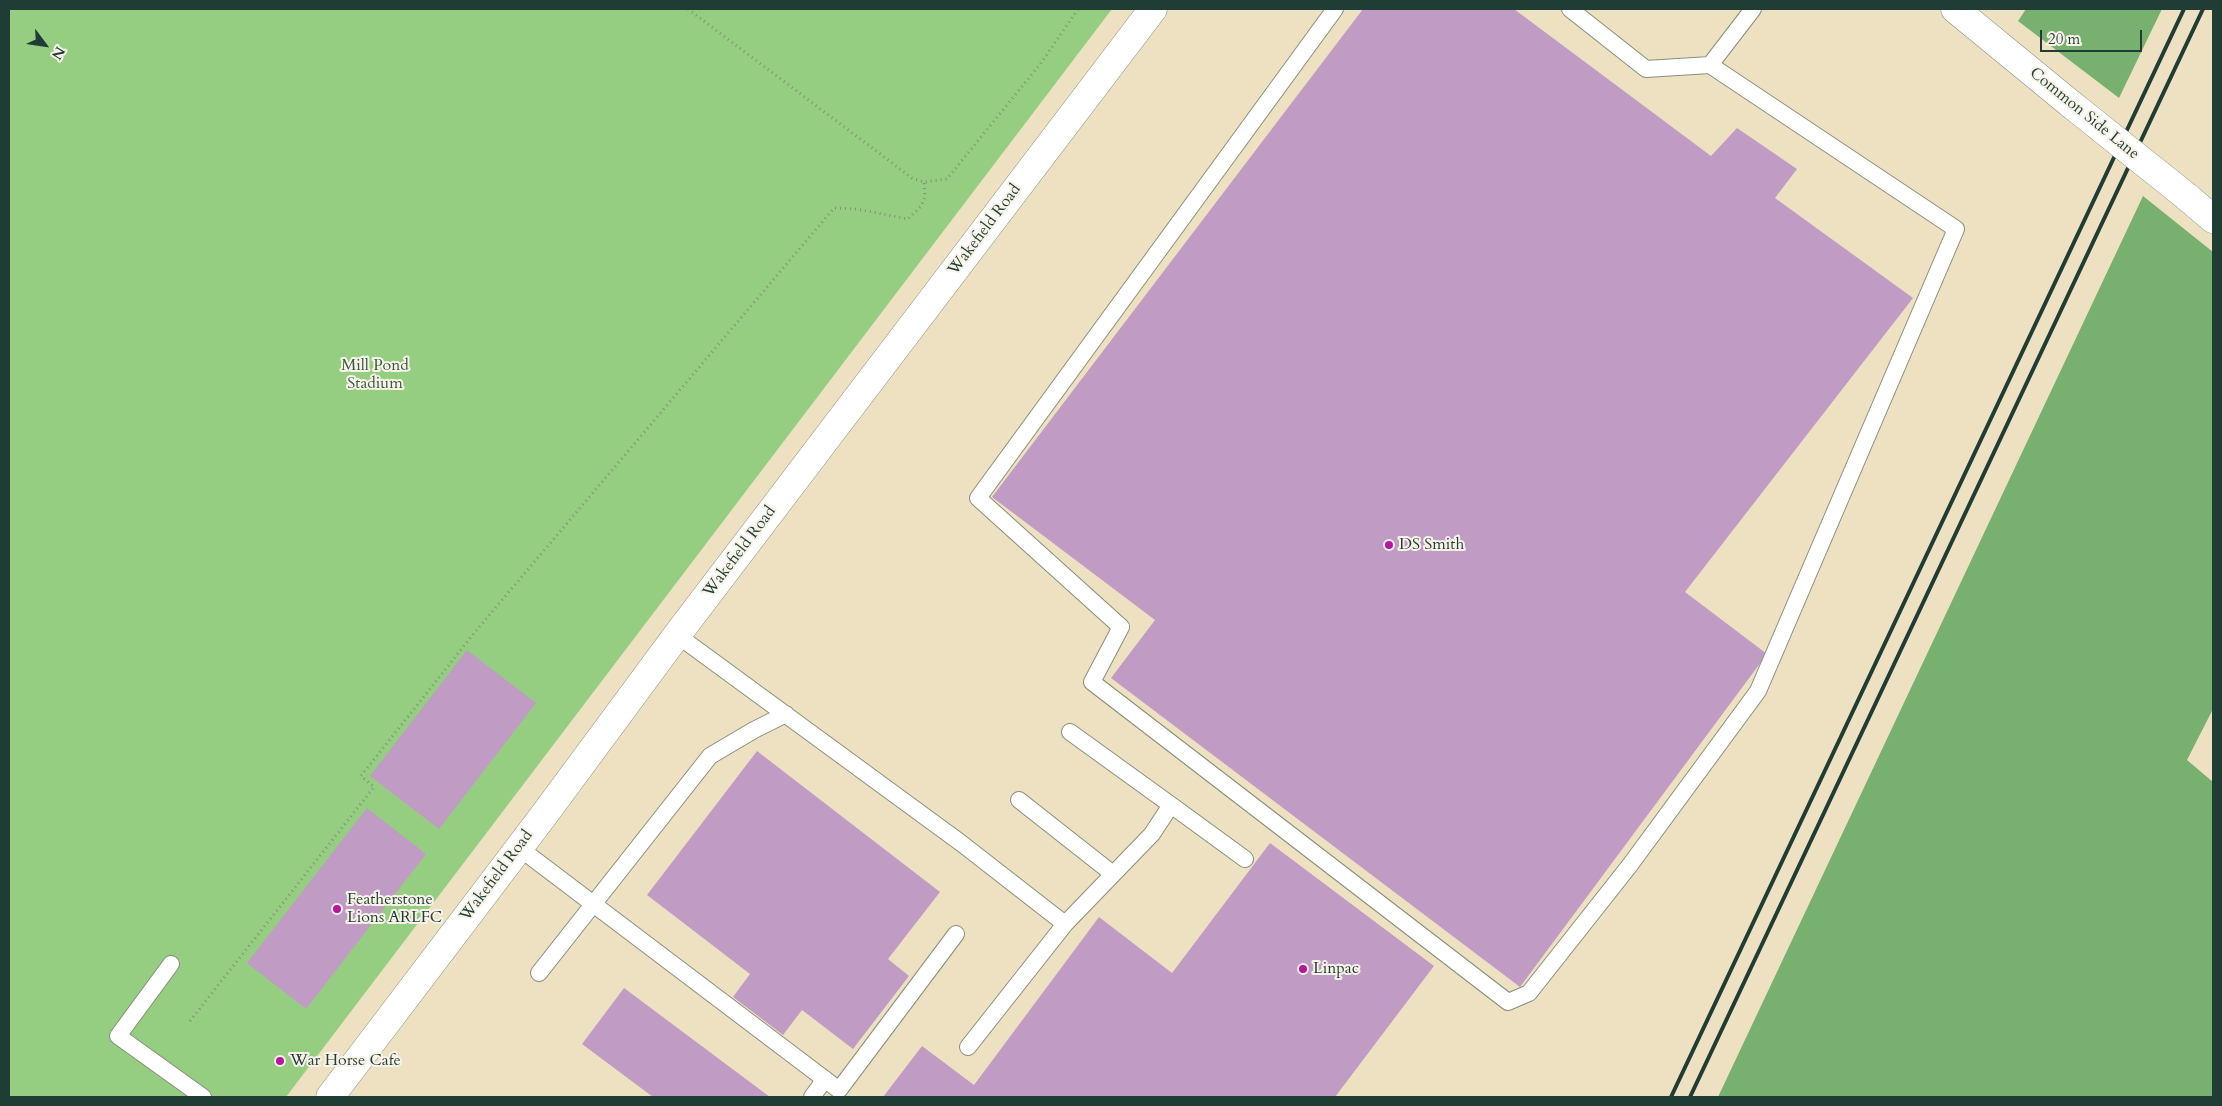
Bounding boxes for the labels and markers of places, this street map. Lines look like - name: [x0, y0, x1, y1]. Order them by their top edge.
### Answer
- place label: DS Smith: [1399, 535, 1464, 555]
- marker: DS Smith: [1383, 539, 1395, 551]
- place label: Featherstone Lions ARLFC: [347, 890, 442, 928]
- marker: Featherstone Lions ARLFC: [331, 903, 343, 915]
- place label: Linpac: [1313, 959, 1359, 979]
- marker: Linpac: [1297, 963, 1309, 975]
- place label: War Horse Cafe: [290, 1051, 401, 1071]
- marker: War Horse Cafe: [274, 1055, 286, 1067]

